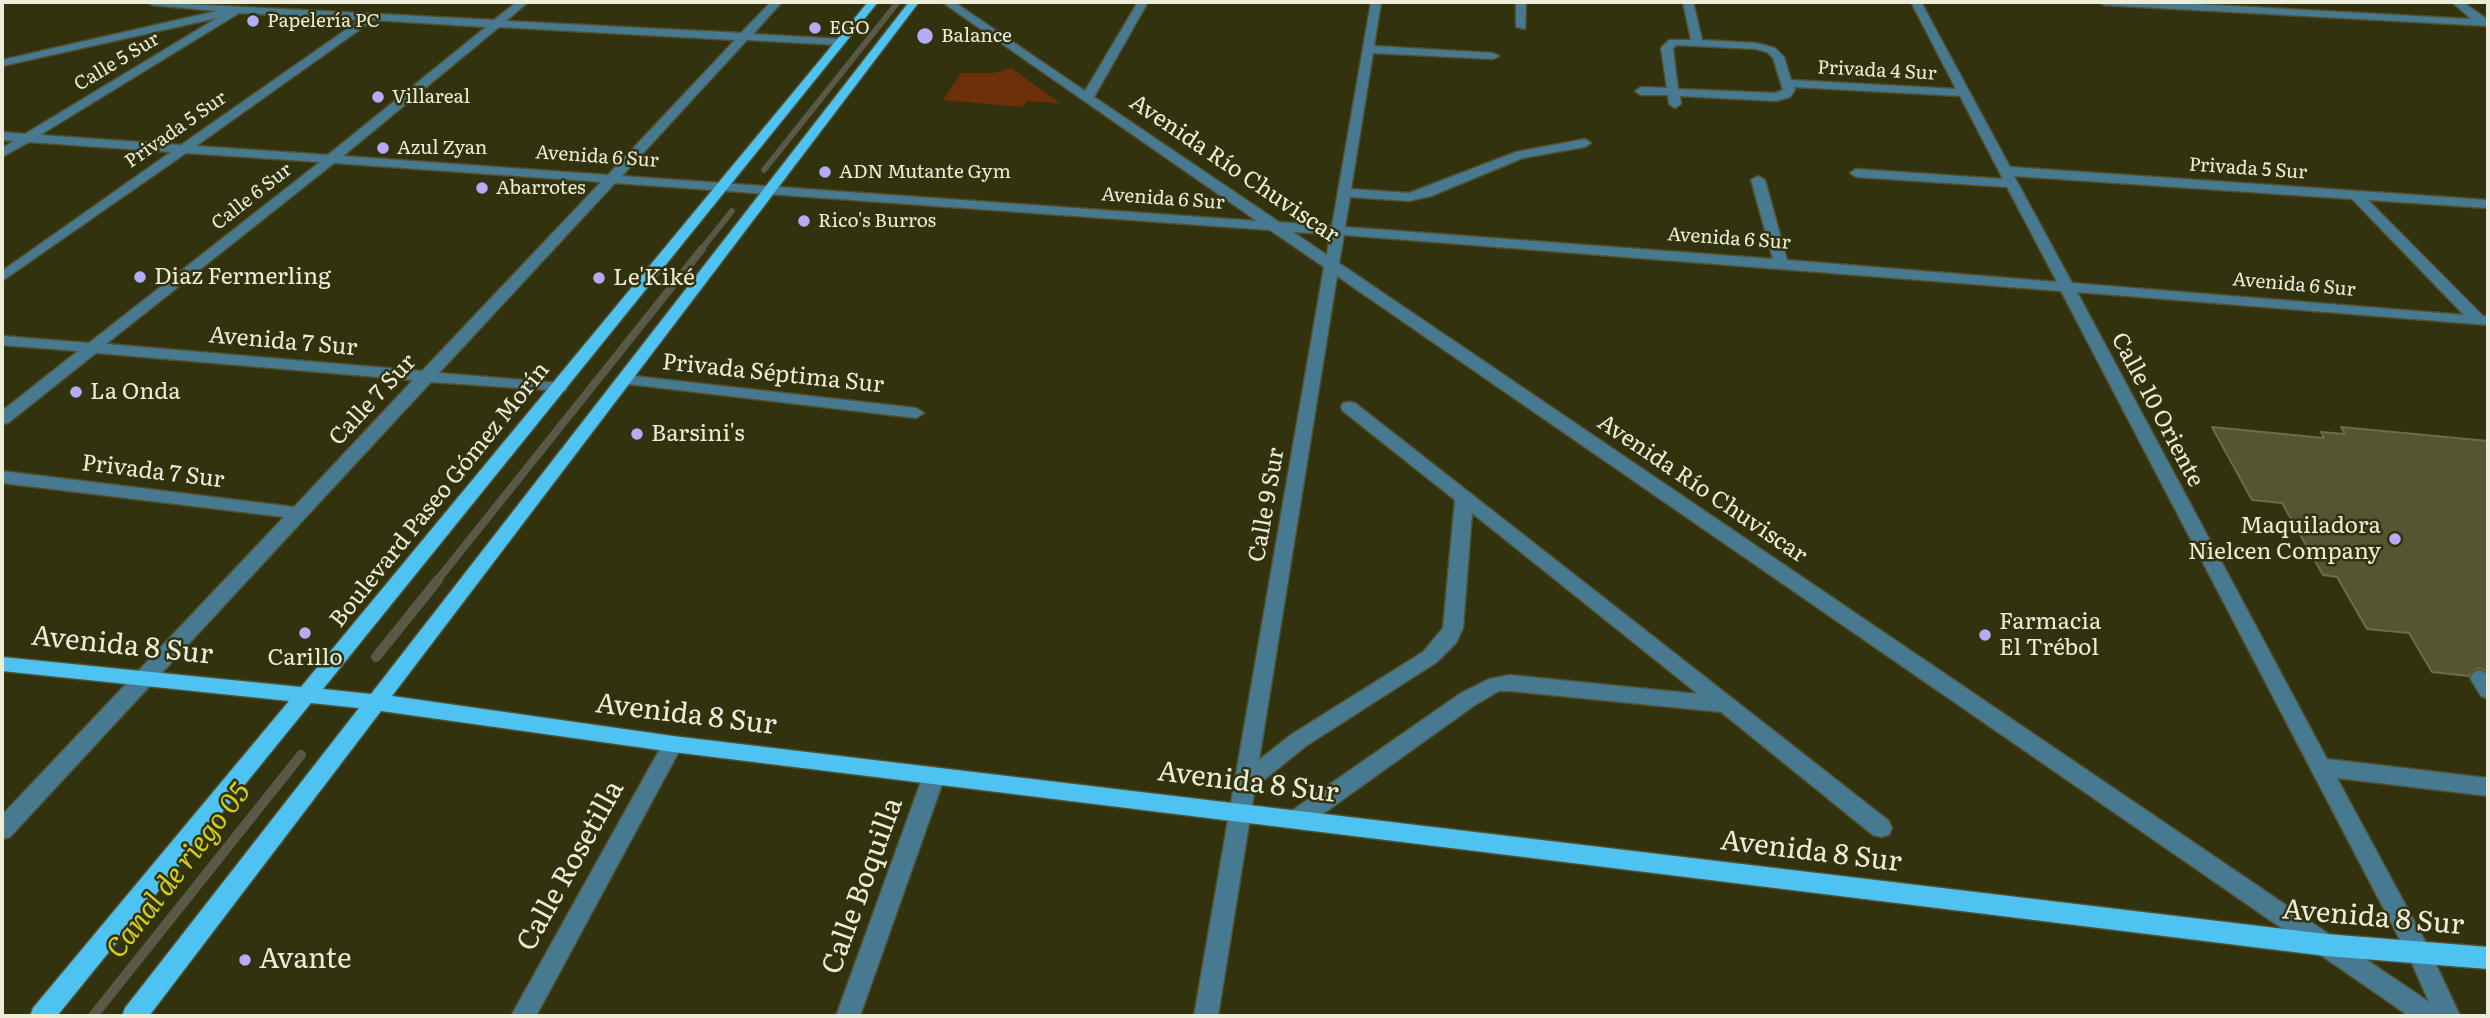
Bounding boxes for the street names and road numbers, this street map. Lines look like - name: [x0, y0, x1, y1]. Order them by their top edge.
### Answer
- street label: Calle 5 Sur: [70, 28, 164, 96]
- street label: Privada 4 Sur: [1817, 56, 1937, 86]
- street label: Privada 5 Sur: [121, 87, 231, 173]
- street label: Avenida Río Chuviscar: [1124, 89, 1344, 249]
- street label: Avenida 6 Sur: [535, 141, 659, 173]
- street label: Privada 5 Sur: [2188, 153, 2308, 185]
- street label: Calle 6 Sur: [207, 159, 297, 235]
- street label: Avenida 6 Sur: [1101, 183, 1225, 215]
- street label: Avenida 6 Sur: [1667, 223, 1791, 255]
- street label: Avenida 6 Sur: [2232, 268, 2356, 302]
- street label: Avenida 7 Sur: [208, 322, 358, 362]
- street label: Calle 10 Oriente: [2105, 328, 2209, 492]
- street label: Calle 7 Sur: [324, 348, 422, 452]
- street label: Privada Séptima Sur: [661, 349, 885, 399]
- street label: Boulevard Paseo Gómez Morín: [324, 357, 556, 633]
- street label: Avenida Río Chuviscar: [1592, 409, 1812, 569]
- street label: Calle 9 Sur: [1243, 446, 1291, 564]
- street label: Privada 7 Sur: [80, 450, 226, 494]
- street label: Avenida 8 Sur: [30, 620, 214, 672]
- street label: Avenida 8 Sur: [593, 687, 779, 743]
- street label: Avenida 8 Sur: [1155, 755, 1341, 811]
- street label: Calle Rosetilla: [510, 775, 632, 957]
- street label: Calle Boquilla: [816, 793, 910, 979]
- street label: Avenida 8 Sur: [1718, 824, 1904, 880]
- street label: Avenida 8 Sur: [2281, 893, 2465, 943]

